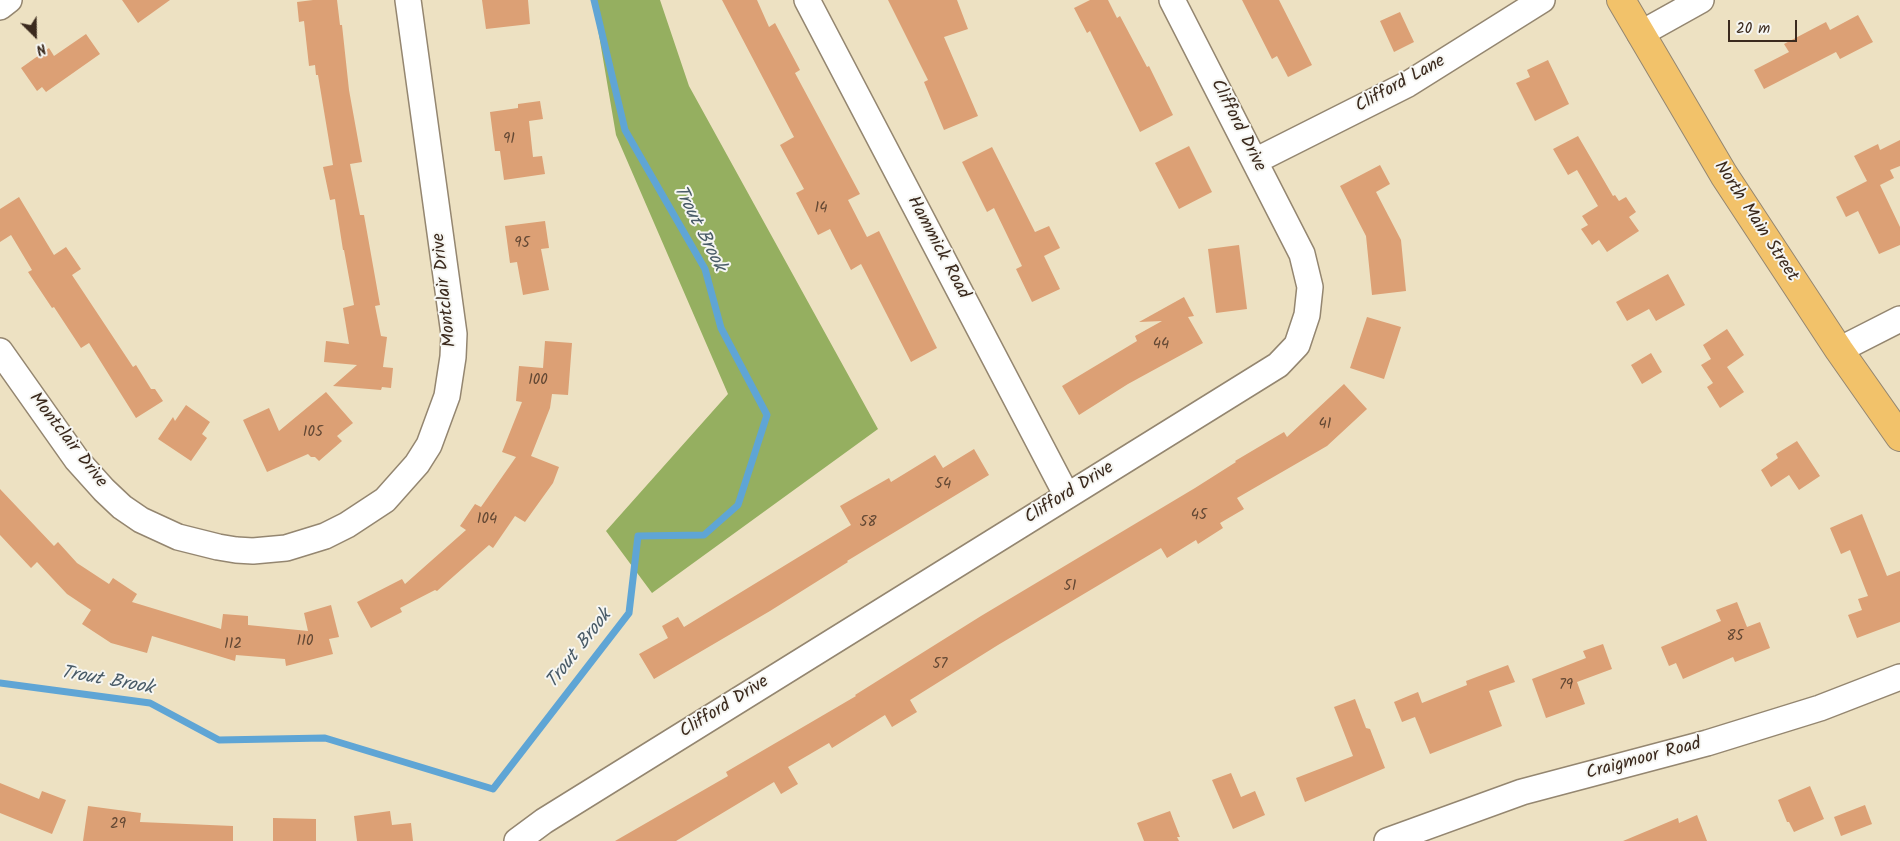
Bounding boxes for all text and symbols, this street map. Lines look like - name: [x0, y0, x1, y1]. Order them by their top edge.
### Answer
- north arrow: [10, 10, 60, 60]
- scale bar: [1730, 10, 1799, 42]
- text: 20 m: [1736, 17, 1770, 41]
- text: N: [32, 37, 49, 61]
- street label: Clifford Lane: [1352, 51, 1450, 119]
- street label: Clifford Drive: [1204, 76, 1270, 176]
- house number: 91: [503, 131, 515, 149]
- street label: North Main Street: [1708, 158, 1802, 286]
- water label: Trout Brook: [667, 182, 729, 276]
- street label: Hammick Road: [901, 193, 973, 303]
- house number: 14: [815, 200, 827, 218]
- street label: Montclair Drive: [429, 232, 463, 348]
- house number: 95: [514, 235, 530, 253]
- house number: 44: [1153, 336, 1169, 354]
- house number: 100: [528, 372, 548, 390]
- street label: Montclair Drive: [23, 389, 111, 493]
- house number: 41: [1319, 416, 1331, 434]
- house number: 105: [303, 424, 323, 442]
- street label: Clifford Drive: [1022, 458, 1118, 530]
- house number: 54: [935, 476, 951, 494]
- house number: 45: [1191, 507, 1207, 525]
- house number: 104: [477, 511, 497, 529]
- house number: 58: [859, 514, 877, 532]
- house number: 51: [1064, 578, 1076, 596]
- water label: Trout Brook: [542, 606, 618, 694]
- house number: 85: [1726, 628, 1744, 646]
- house number: 110: [297, 633, 313, 651]
- house number: 112: [224, 636, 242, 654]
- house number: 57: [933, 656, 947, 674]
- water label: Trout Brook: [59, 663, 155, 701]
- street label: Clifford Drive: [677, 672, 773, 744]
- house number: 79: [1559, 677, 1573, 695]
- street label: Craigmoor Road: [1584, 734, 1704, 786]
- house number: 29: [110, 816, 126, 834]

